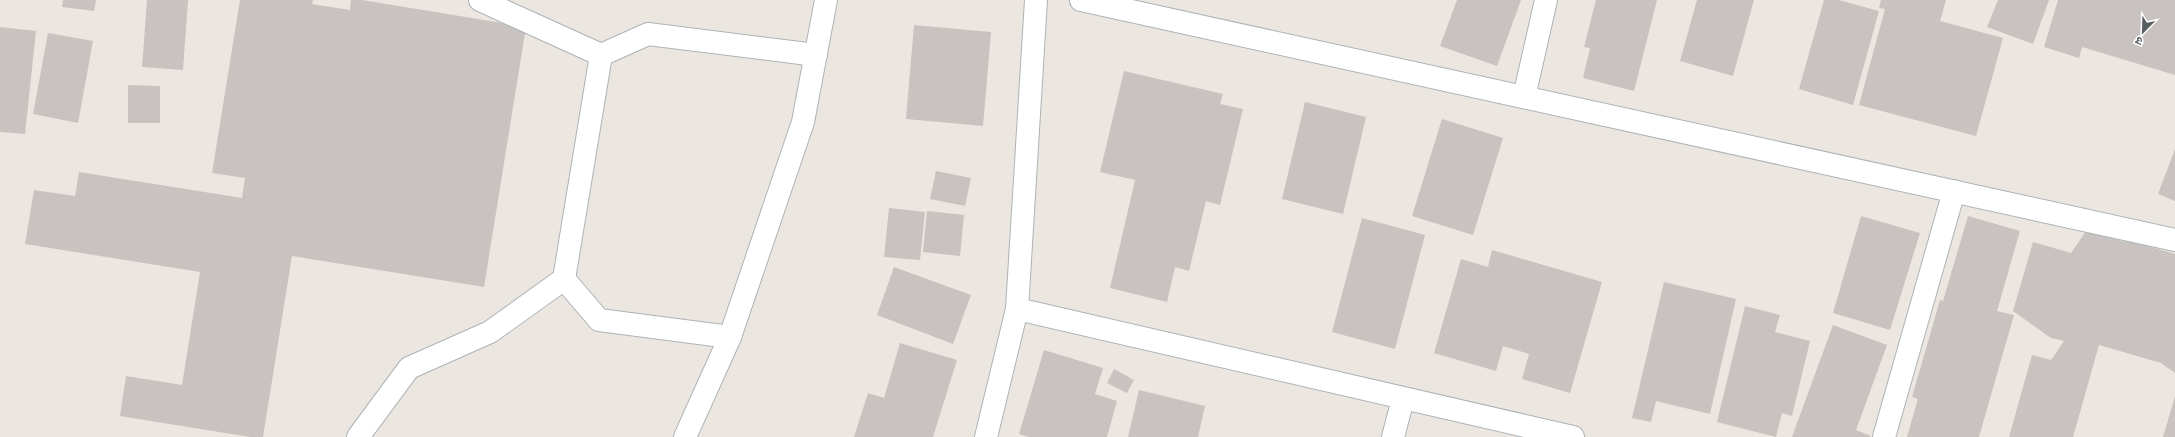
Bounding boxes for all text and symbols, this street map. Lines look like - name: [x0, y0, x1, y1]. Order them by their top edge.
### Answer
- north arrow: [2123, 12, 2163, 52]
- text: उ: [2133, 32, 2145, 49]

